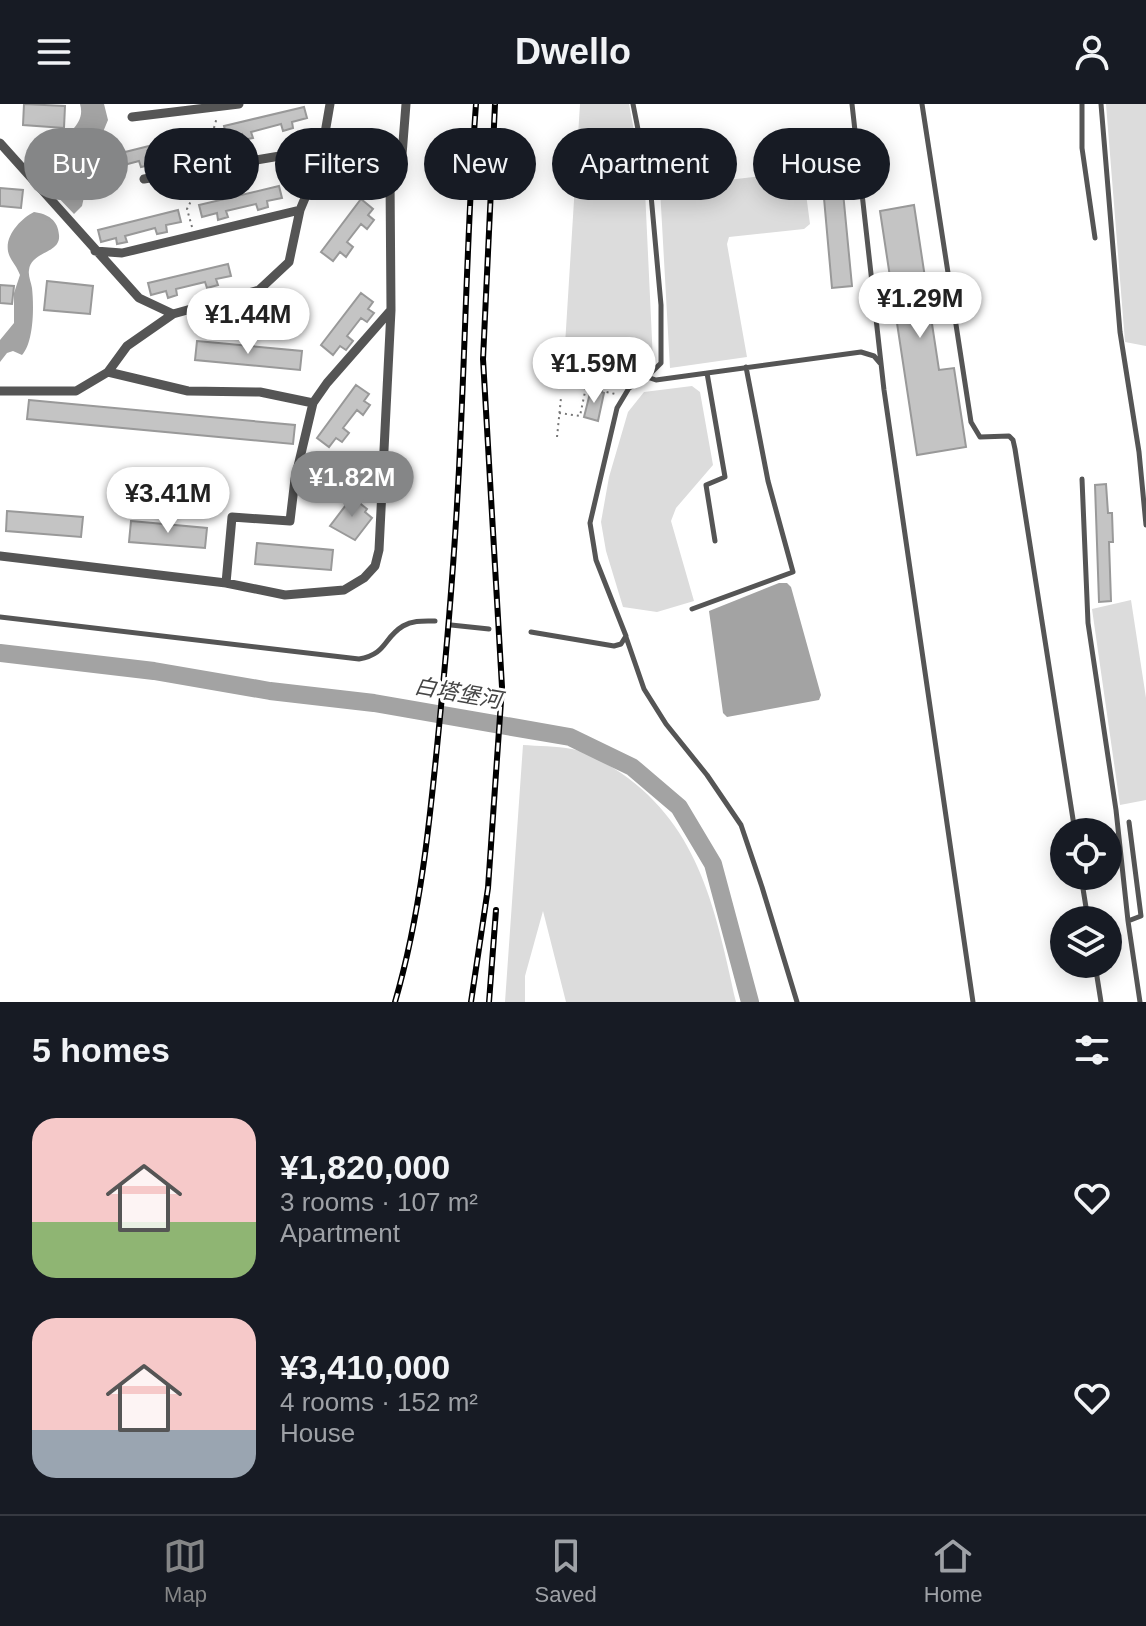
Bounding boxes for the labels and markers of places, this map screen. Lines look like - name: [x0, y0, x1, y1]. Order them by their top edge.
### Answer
- pin: ¥1.29M: [855, 272, 985, 340]
- pin: ¥1.44M: [183, 288, 313, 356]
- pin: ¥1.59M: [529, 337, 659, 405]
- pin: ¥1.82M: [287, 451, 417, 519]
- pin: ¥3.41M: [103, 467, 233, 535]

